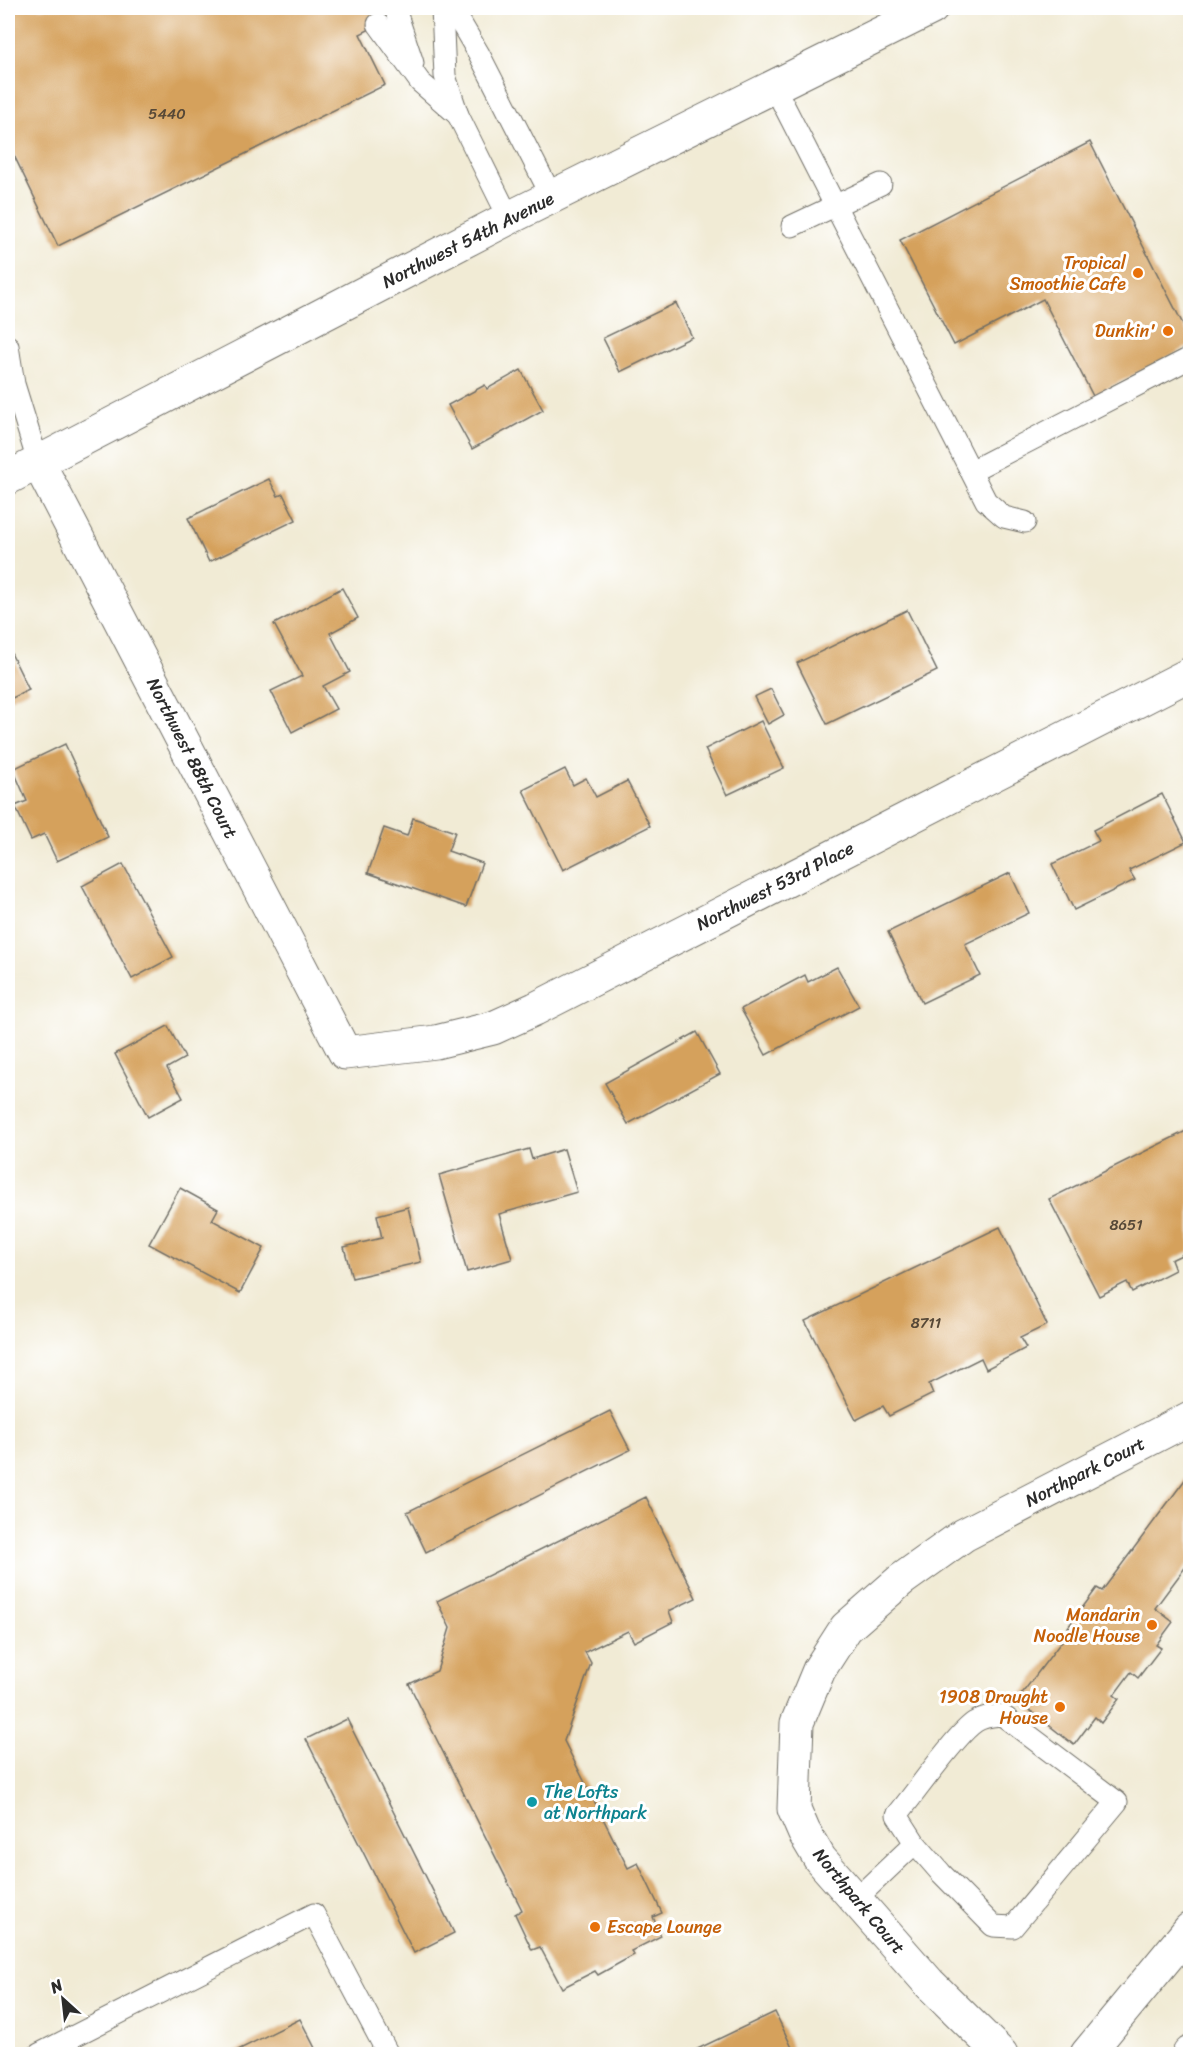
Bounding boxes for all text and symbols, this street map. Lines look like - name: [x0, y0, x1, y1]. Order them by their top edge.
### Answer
- house number: 5440: [148, 101, 186, 127]
- street label: Northwest 54th Avenue: [376, 182, 560, 297]
- place label: Tropical Smoothie Cafe: [1009, 247, 1127, 300]
- marker: Tropical Smoothie Cafe: [1131, 266, 1145, 280]
- place label: Dunkin': [1095, 315, 1156, 347]
- marker: Dunkin': [1161, 324, 1175, 338]
- street label: Northwest 88th Court: [138, 672, 247, 844]
- street label: Northwest 53rd Place: [690, 832, 860, 940]
- house number: 8651: [1109, 1212, 1143, 1238]
- house number: 8711: [911, 1310, 941, 1336]
- street label: Northpark Court: [1019, 1428, 1151, 1516]
- place label: Mandarin Noodle House: [1034, 1599, 1140, 1652]
- marker: Mandarin Noodle House: [1145, 1618, 1159, 1632]
- place label: 1908 Draught House: [939, 1681, 1048, 1734]
- marker: 1908 Draught House: [1053, 1700, 1067, 1714]
- place label: The Lofts at Northpark: [544, 1776, 647, 1829]
- marker: The Lofts at Northpark: [525, 1795, 539, 1809]
- street label: Northpark Court: [804, 1840, 914, 1962]
- place label: Escape Lounge: [607, 1911, 722, 1943]
- marker: Escape Lounge: [588, 1920, 602, 1934]
- north arrow: [33, 1969, 93, 2029]
- text: N: [44, 1970, 69, 2002]

